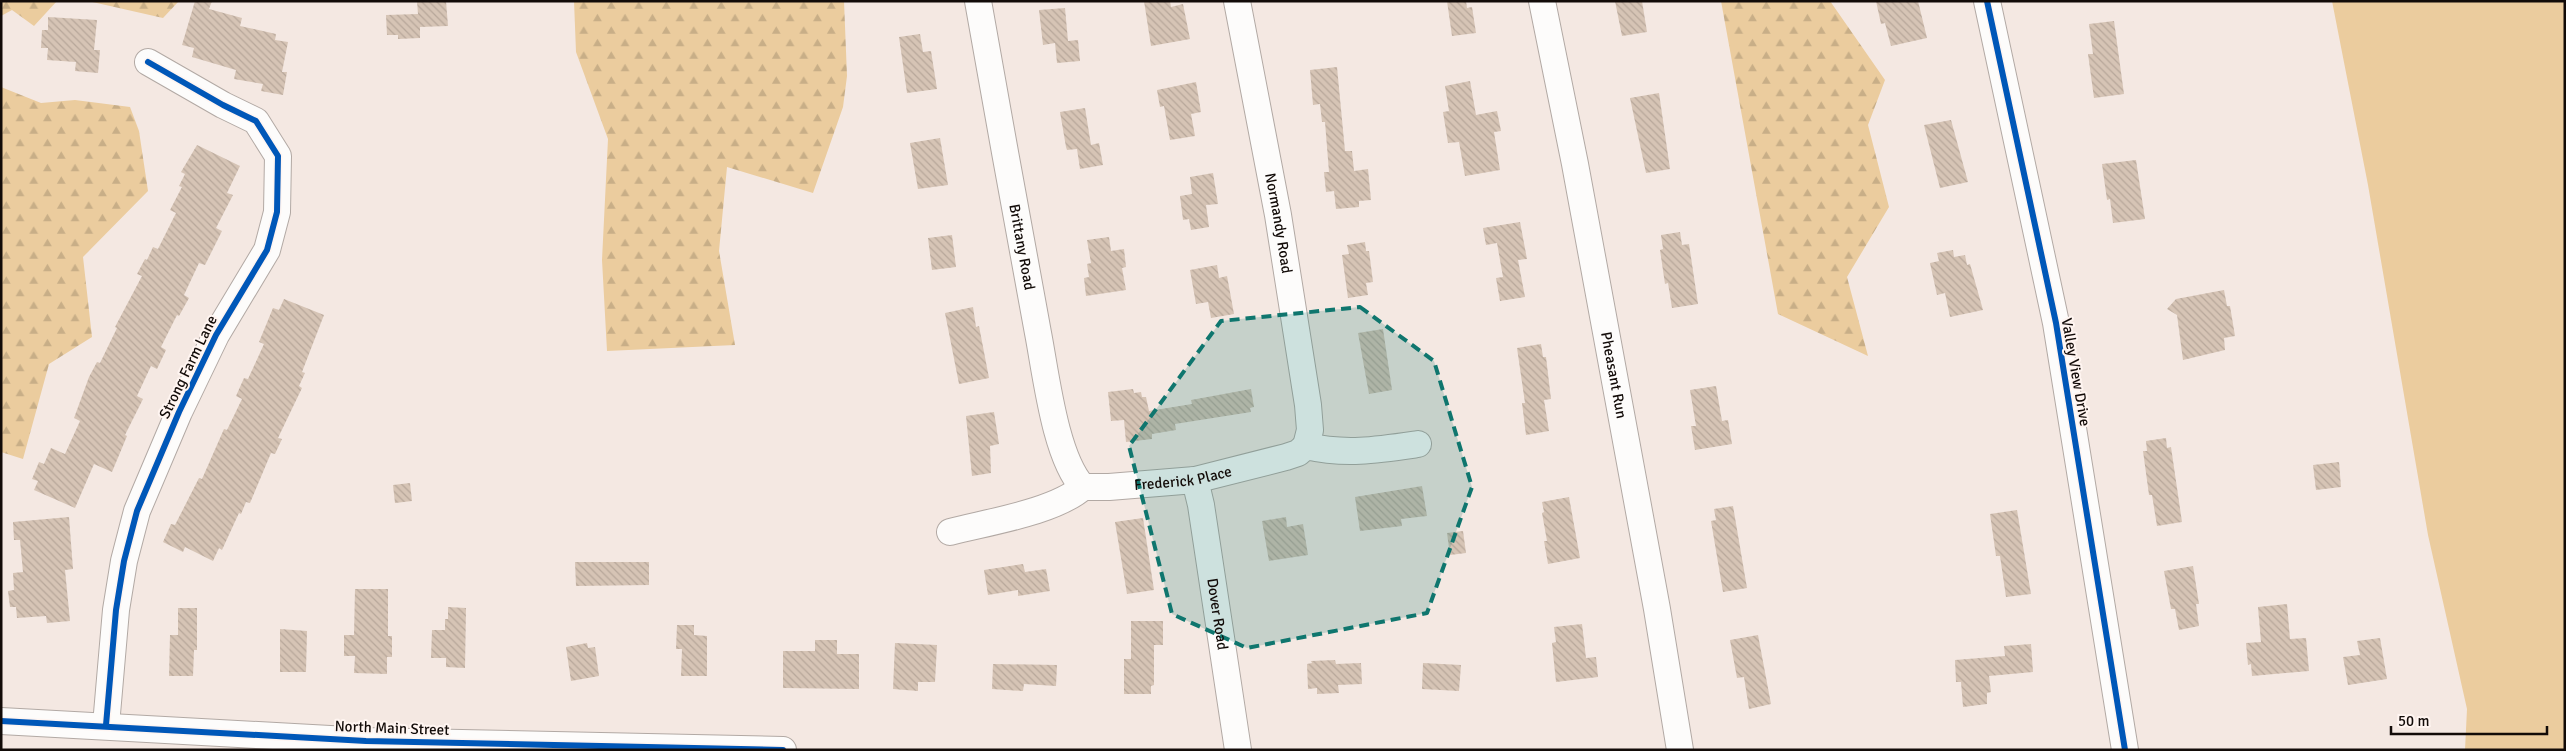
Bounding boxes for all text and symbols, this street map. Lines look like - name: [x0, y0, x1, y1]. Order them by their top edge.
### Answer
- street label: Normandy Road: [1261, 171, 1296, 275]
- street label: Brittany Road: [1005, 203, 1039, 292]
- street label: Strong Farm Lane: [155, 312, 221, 422]
- street label: Valley View Drive: [2058, 317, 2094, 427]
- street label: Pheasant Run: [1597, 330, 1631, 420]
- street label: Frederick Place: [1133, 462, 1233, 494]
- street label: Dover Road: [1203, 577, 1232, 651]
- scale bar: [2391, 704, 2547, 736]
- text: 50 m: [2398, 712, 2429, 730]
- street label: North Main Street: [334, 717, 450, 739]

